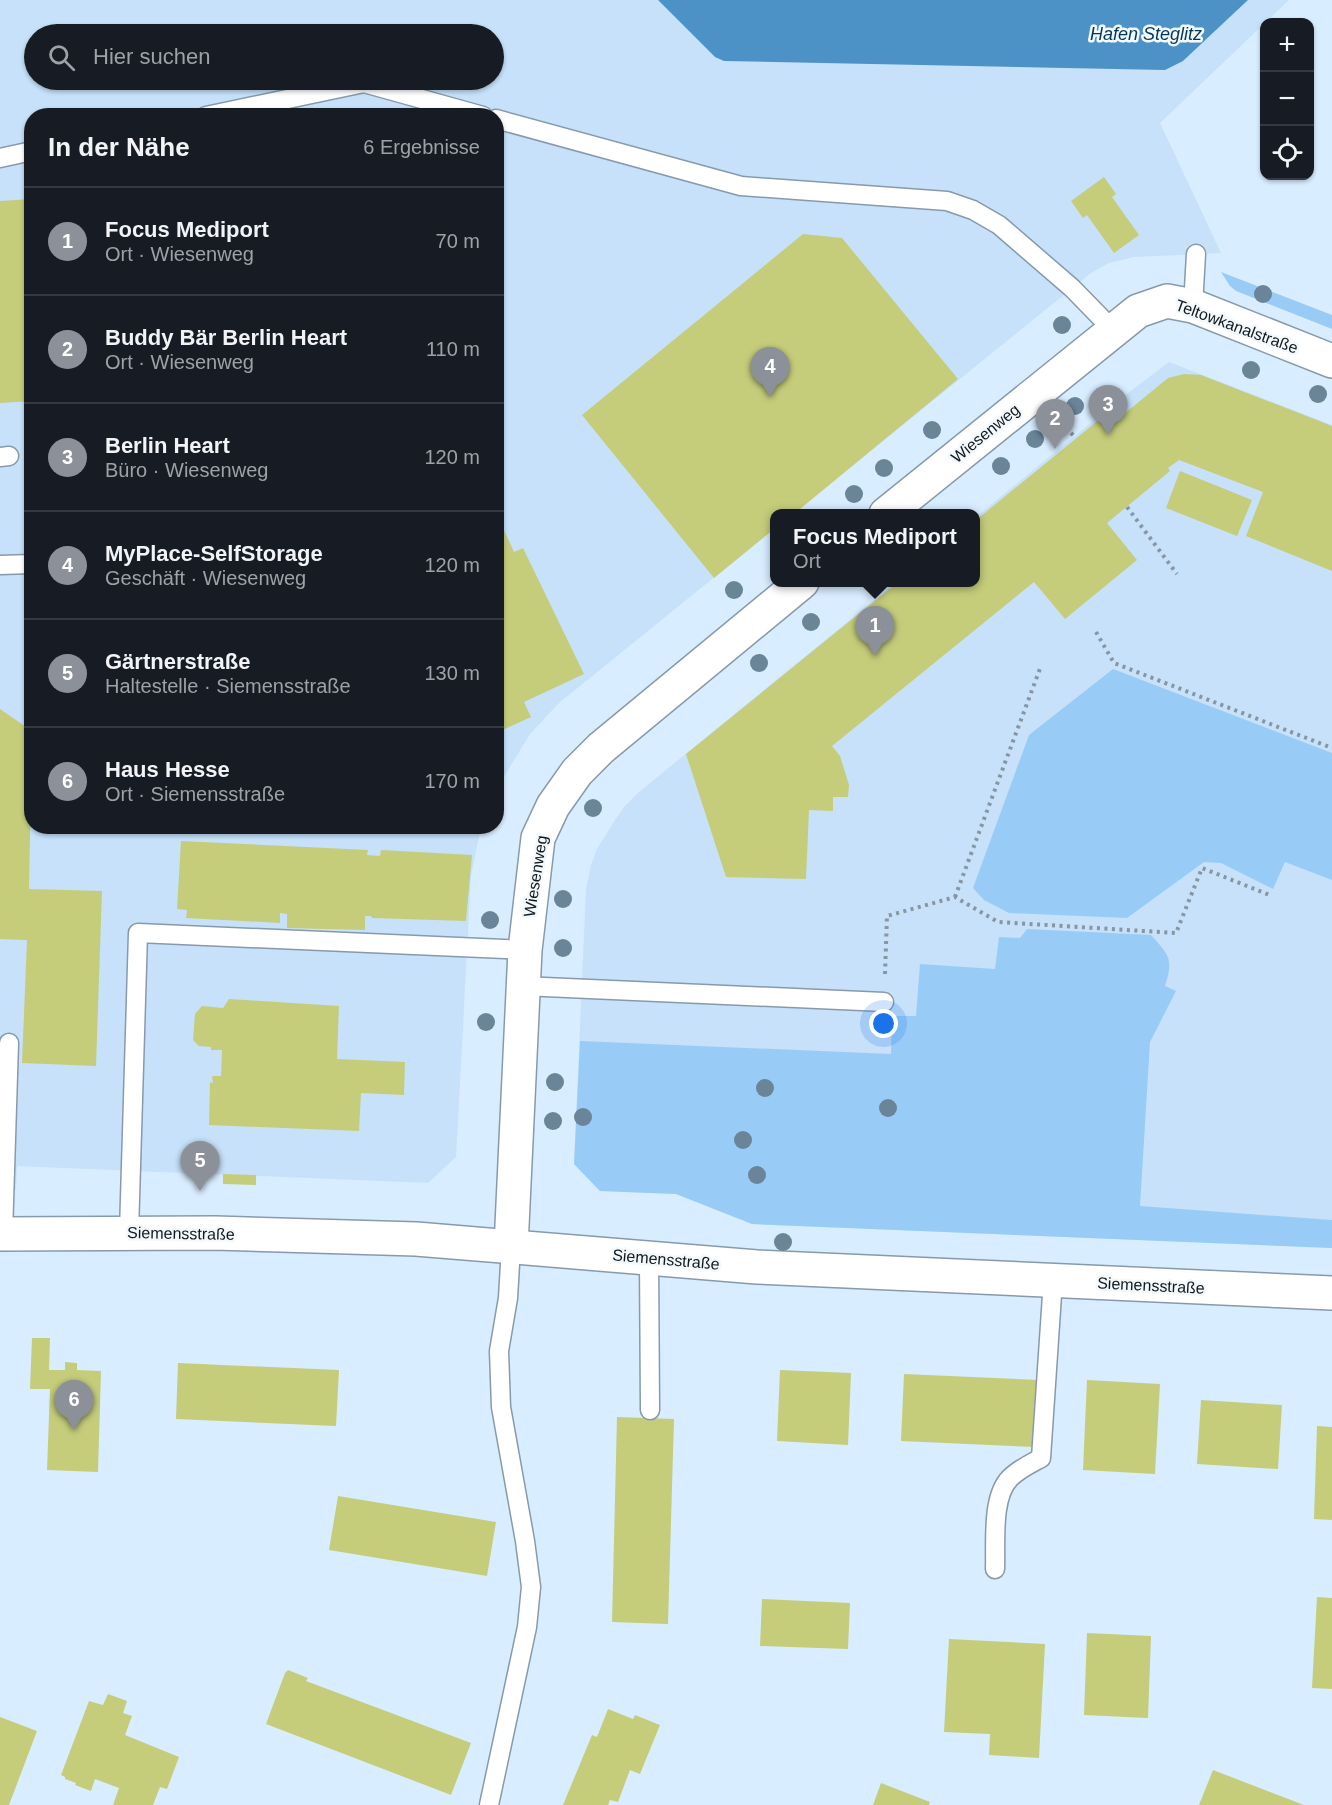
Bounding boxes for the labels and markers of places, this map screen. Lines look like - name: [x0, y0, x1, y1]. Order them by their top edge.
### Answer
- pin: 4: [750, 348, 790, 397]
- pin: 3: [1088, 386, 1128, 435]
- pin: 2: [1036, 400, 1074, 449]
- pin: 1: [856, 606, 894, 656]
- pin: 5: [180, 1142, 220, 1191]
- pin: 6: [54, 1380, 94, 1430]

